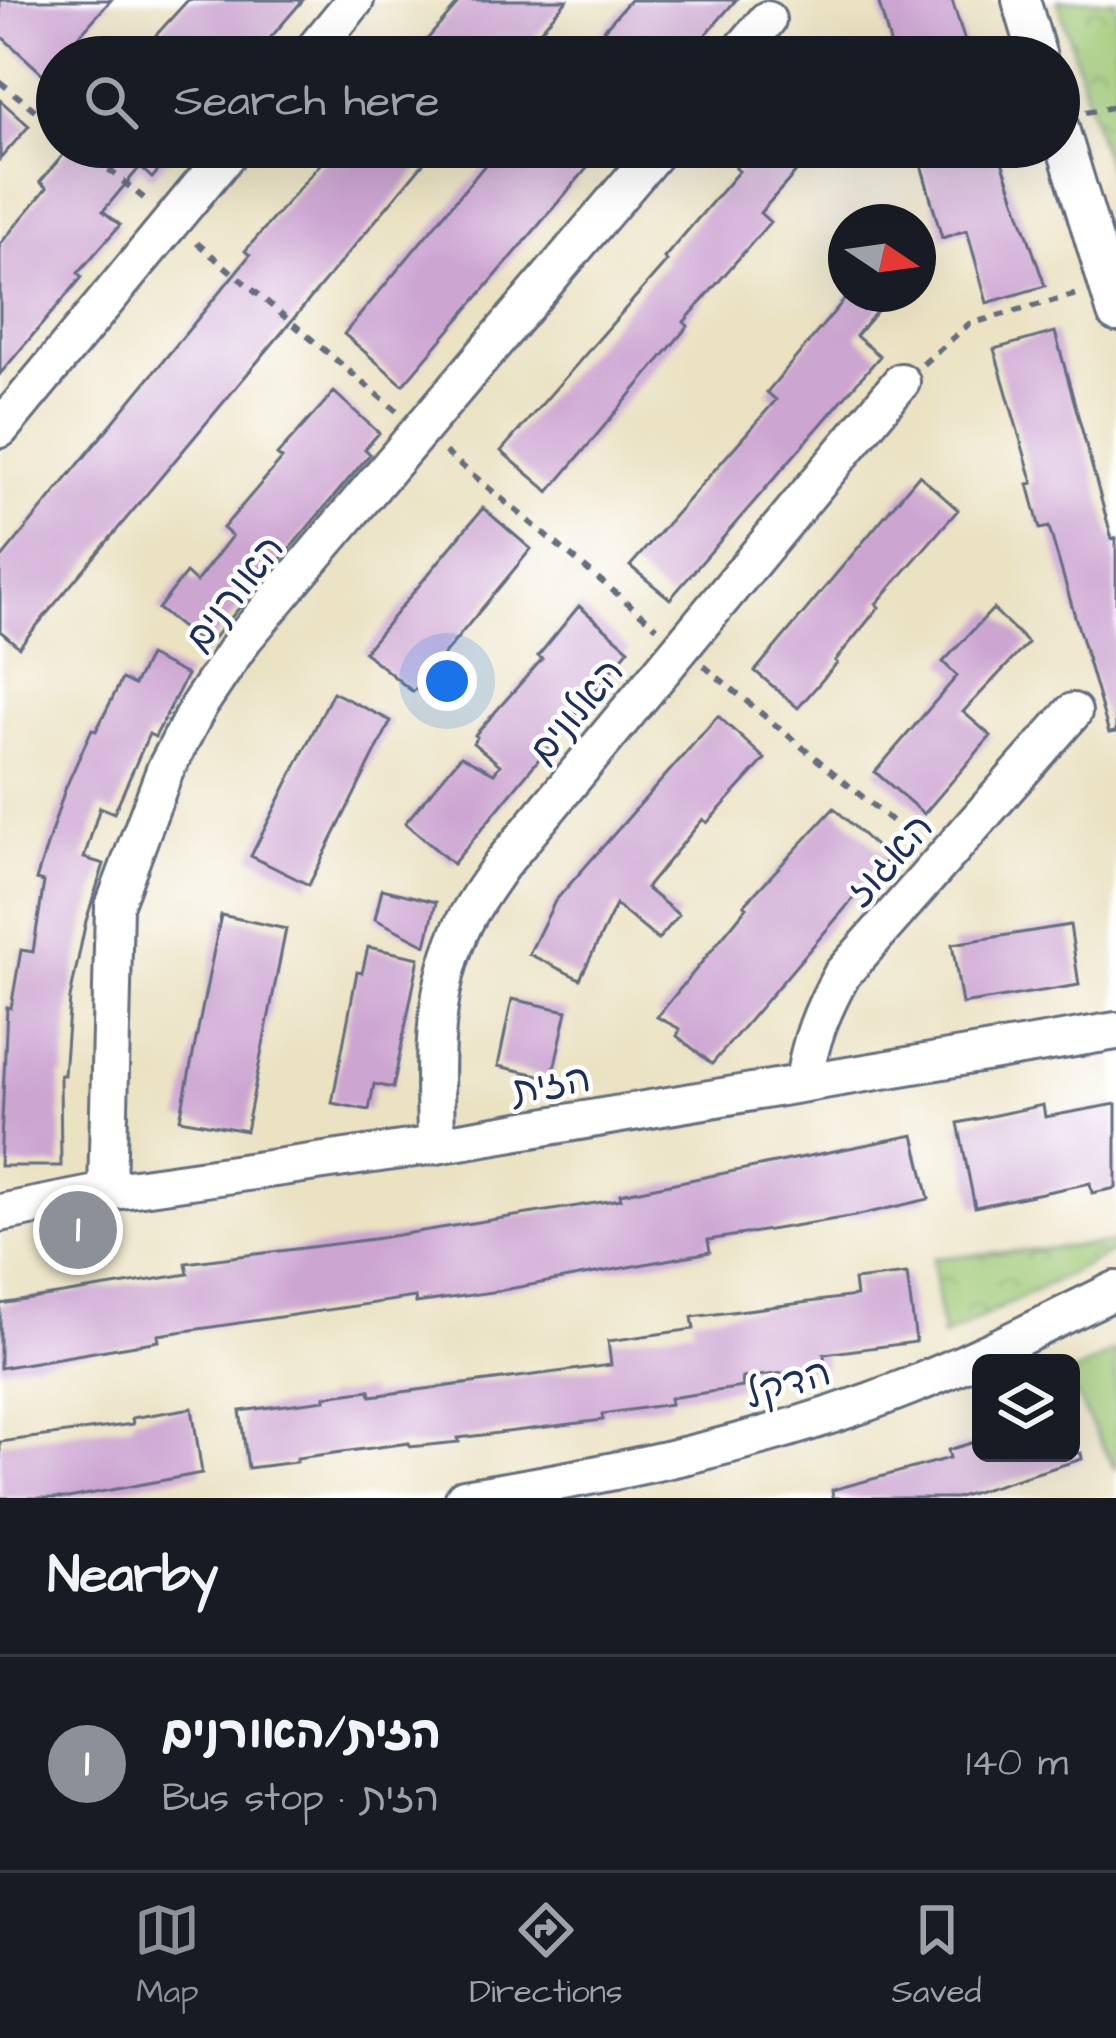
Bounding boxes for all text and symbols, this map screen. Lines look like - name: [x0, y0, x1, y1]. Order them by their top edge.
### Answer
- search box: [36, 36, 1080, 168]
- icon: search: [78, 69, 144, 135]
- text: Search here: [174, 71, 440, 133]
- north arrow: [828, 204, 936, 312]
- street label: האורנים: [173, 524, 298, 664]
- street label: האלונים: [517, 647, 638, 777]
- your location: [417, 651, 477, 711]
- street label: האגוז: [834, 802, 947, 920]
- street label: הזית: [506, 1053, 595, 1120]
- pin: 1: [39, 1185, 117, 1275]
- street label: הדקל: [738, 1346, 838, 1424]
- map controls: [972, 1354, 1080, 1462]
- button: layers: [972, 1354, 1080, 1462]
- text: Nearby: [48, 1541, 218, 1612]
- text: הזית/האורנים: [162, 1703, 441, 1765]
- text: 1: [85, 1737, 90, 1791]
- text: 140 m: [966, 1737, 1068, 1791]
- text: Bus stop · הזית: [162, 1772, 439, 1826]
- tab: Map: [134, 1897, 200, 2015]
- tab: Directions: [469, 1897, 623, 2015]
- tab: Saved: [892, 1897, 982, 2015]

